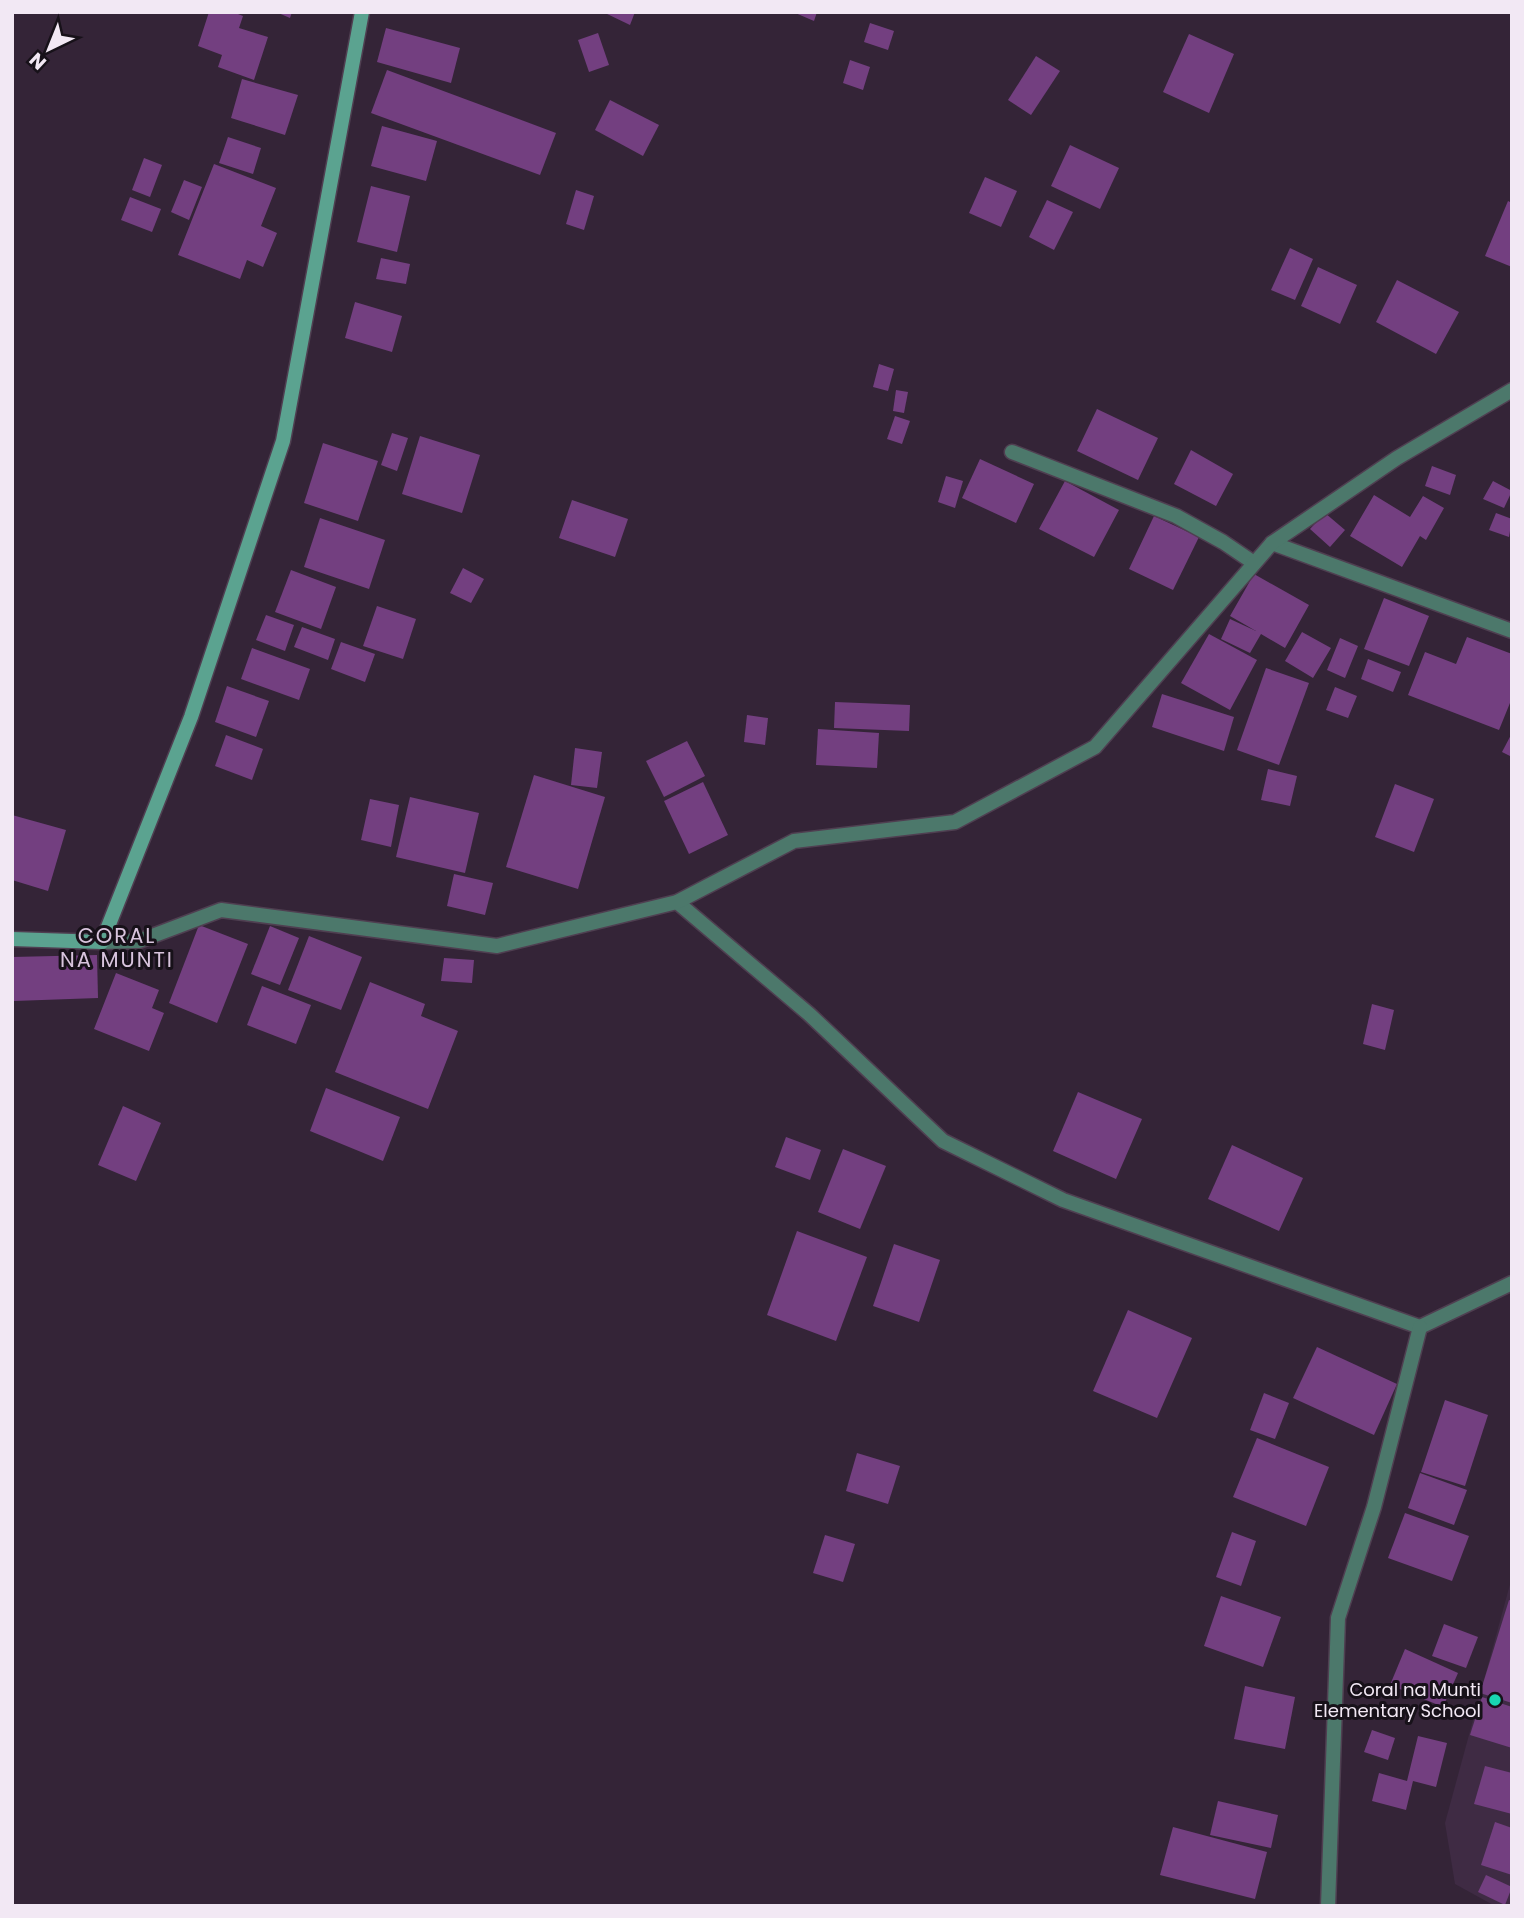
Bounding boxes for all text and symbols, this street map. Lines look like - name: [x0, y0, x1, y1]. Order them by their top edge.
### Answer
- north arrow: [14, 14, 84, 84]
- text: N: [23, 46, 52, 76]
- district label: CORAL NA MUNTI: [60, 921, 174, 974]
- place label: Coral na Munti Elementary School: [1314, 1677, 1481, 1723]
- marker: Coral na Munti Elementary School: [1487, 1692, 1503, 1708]

